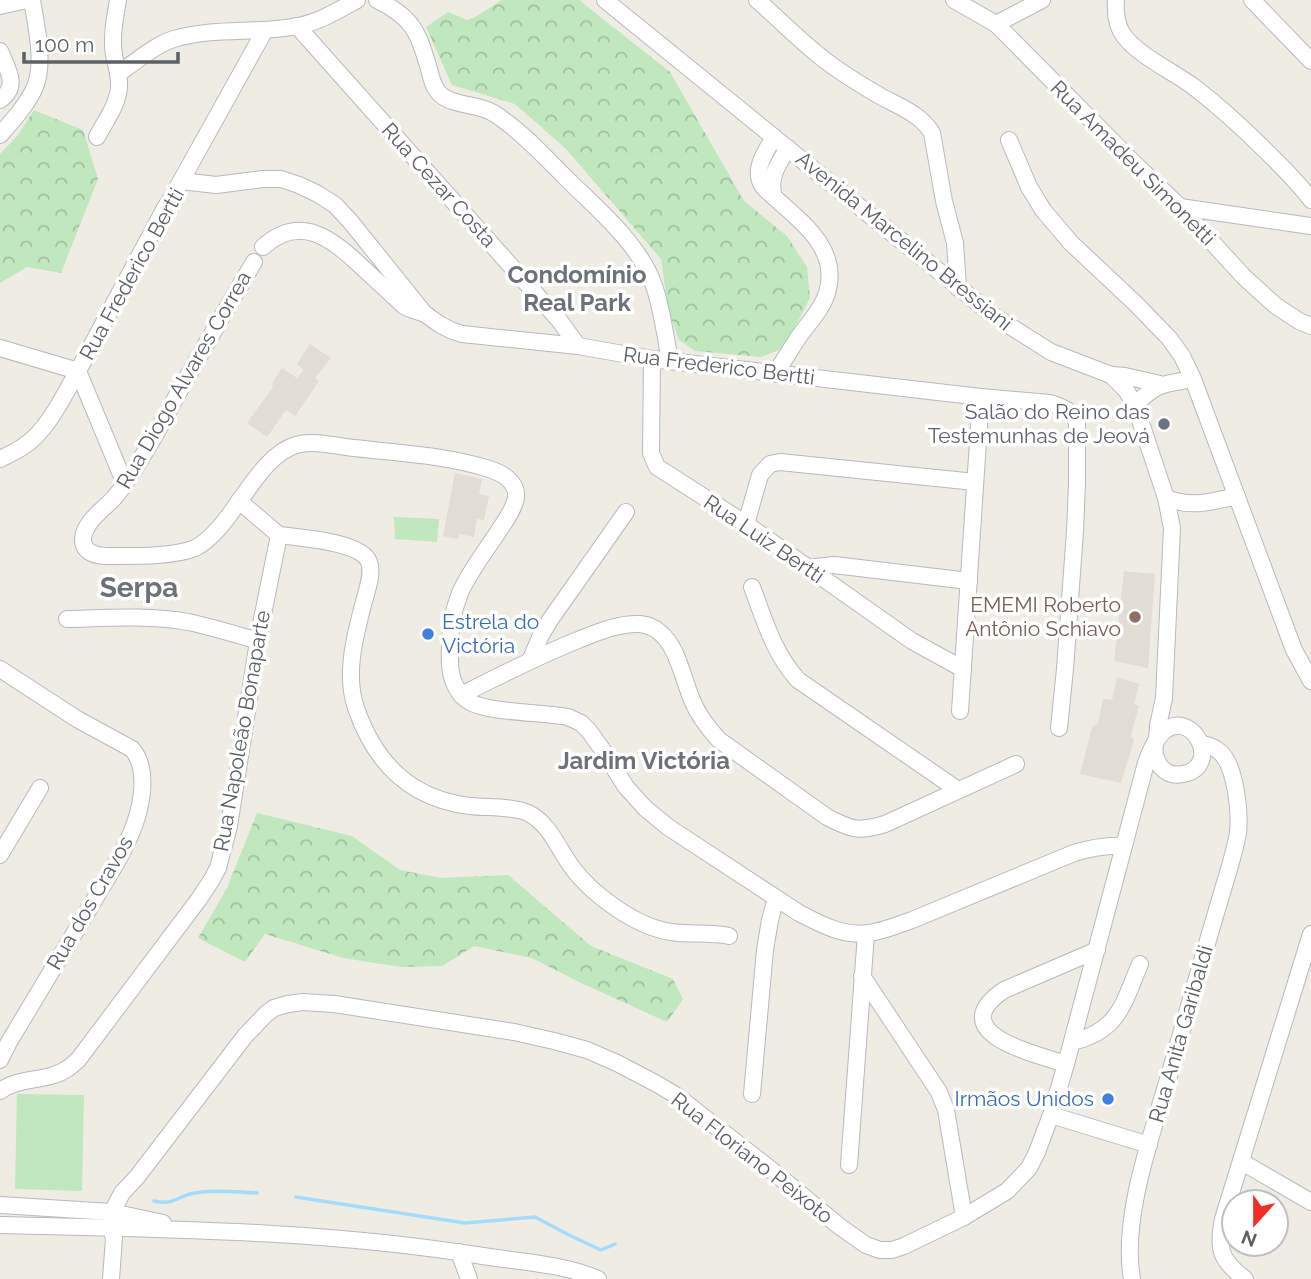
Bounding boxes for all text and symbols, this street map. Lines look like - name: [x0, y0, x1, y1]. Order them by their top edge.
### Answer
- scale bar: [24, 21, 178, 65]
- text: 100 m: [35, 32, 94, 57]
- street label: Rua Amadeu Simonetti: [1046, 75, 1221, 250]
- street label: Rua Cezar Costa: [377, 117, 502, 252]
- street label: Avenida Marcelino Bressiani: [791, 146, 1017, 336]
- street label: Rua Frederico Bertti: [74, 183, 189, 364]
- district label: Condomínio Real Park: [507, 260, 647, 317]
- street label: Rua Diogo Alvares Correa: [111, 267, 256, 493]
- street label: Rua Frederico Bertti: [622, 341, 816, 390]
- place label: Salão do Reino das Testemunhas de Jeová: [928, 399, 1150, 448]
- marker: Salão do Reino das Testemunhas de Jeová: [1156, 416, 1172, 432]
- street label: Rua Luiz Bertti: [699, 489, 829, 588]
- district label: Serpa: [100, 571, 178, 604]
- place label: EMEMI Roberto Antônio Schiavo: [965, 592, 1121, 641]
- street label: Rua Napoleão Bonaparte: [208, 608, 275, 853]
- place label: Estrela do Victória: [442, 609, 539, 658]
- marker: EMEMI Roberto Antônio Schiavo: [1127, 609, 1143, 625]
- marker: Estrela do Victória: [420, 626, 436, 642]
- district label: Jardim Victória: [558, 746, 730, 775]
- street label: Rua dos Cravos: [41, 831, 138, 974]
- street label: Rua Anita Garibaldi: [1143, 942, 1218, 1125]
- place label: Irmãos Unidos: [954, 1086, 1094, 1111]
- street label: Rua Floriano Peixoto: [666, 1087, 838, 1229]
- marker: Irmãos Unidos: [1100, 1091, 1116, 1107]
- north arrow: [1220, 1188, 1290, 1258]
- text: N: [1238, 1226, 1260, 1252]

